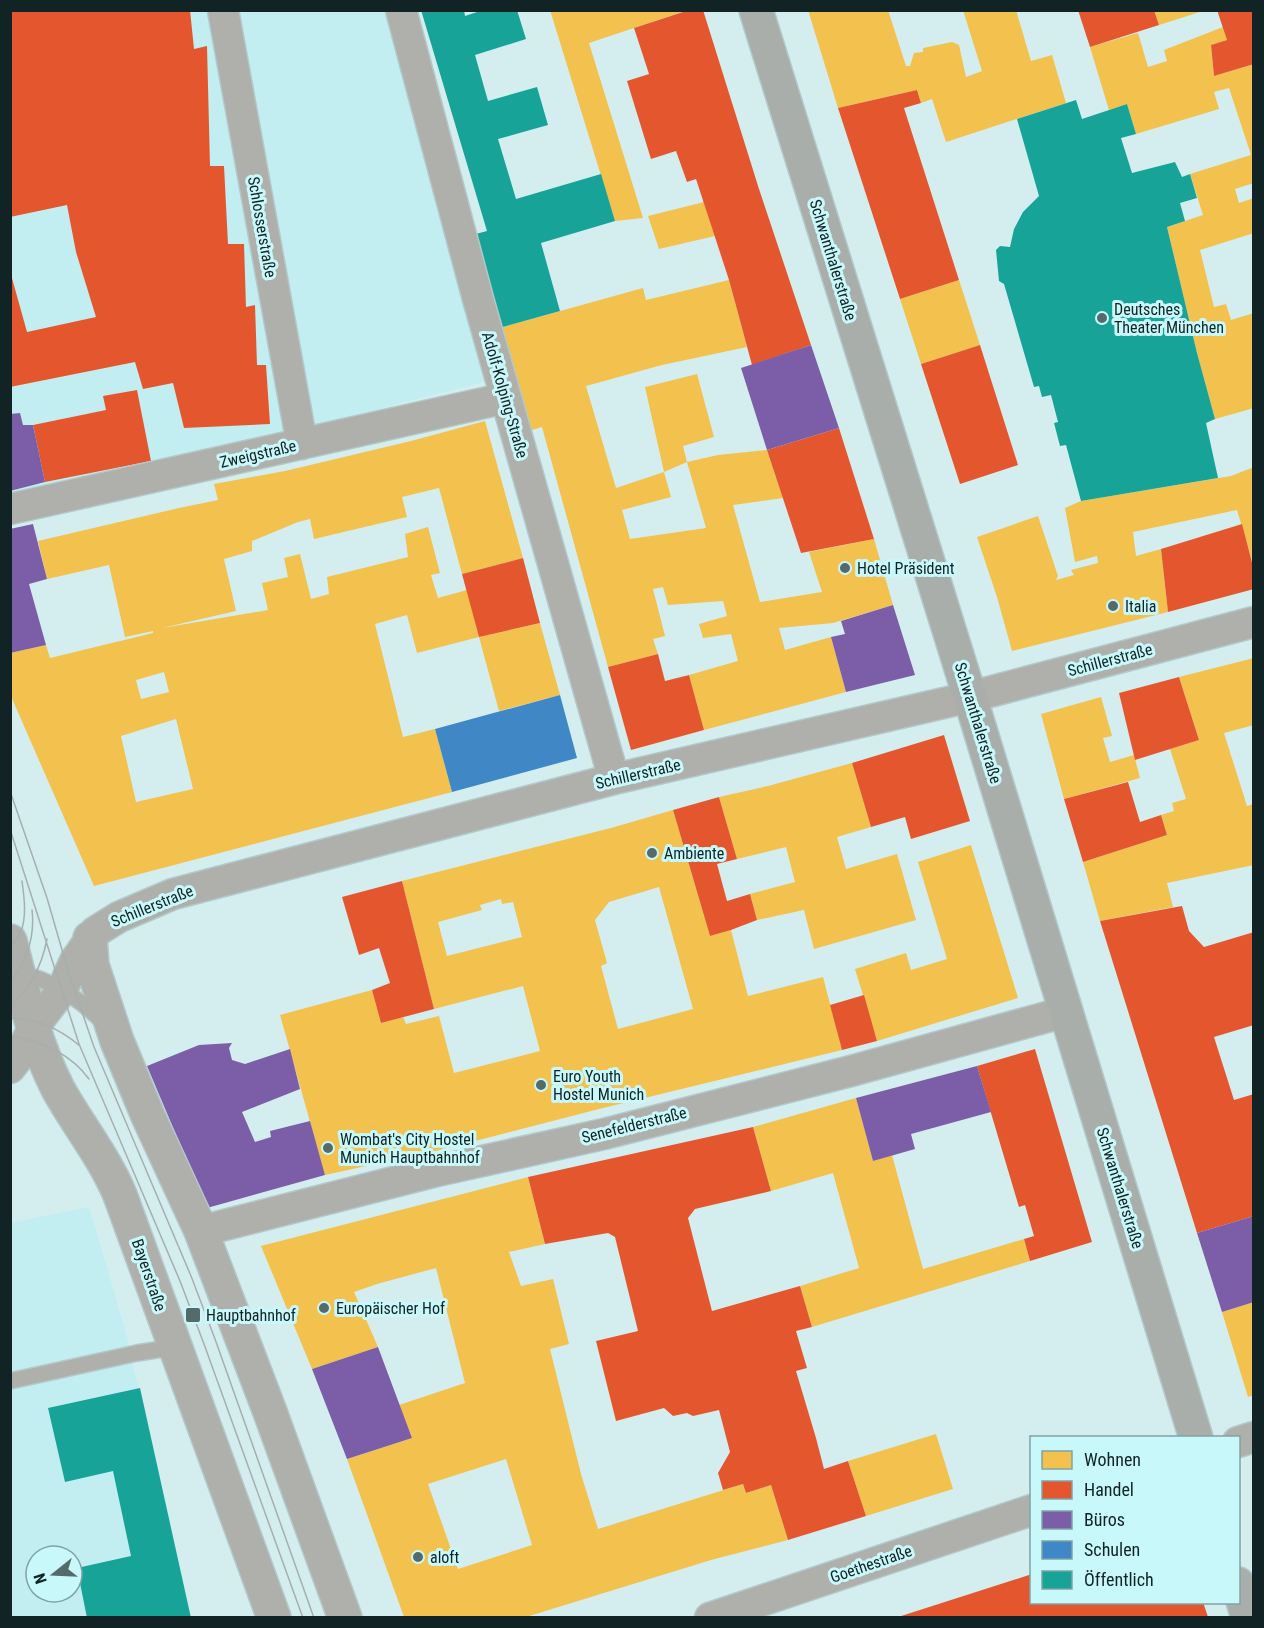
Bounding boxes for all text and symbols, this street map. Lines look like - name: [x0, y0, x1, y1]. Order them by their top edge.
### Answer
- street label: Schlosserstraße: [244, 175, 280, 279]
- street label: Schwanthalerstraße: [806, 197, 860, 323]
- place label: Deutsches Theater München: [1114, 300, 1224, 337]
- marker: Deutsches Theater München: [1095, 311, 1109, 325]
- street label: Adolf-Kolping-Straße: [478, 330, 532, 460]
- street label: Zweigstraße: [218, 436, 298, 472]
- place label: Hotel Präsident: [857, 559, 955, 578]
- marker: Hotel Präsident: [838, 561, 852, 575]
- place label: Italia: [1125, 597, 1156, 616]
- marker: Italia: [1106, 599, 1120, 613]
- street label: Schillerstraße: [1066, 640, 1154, 680]
- street label: Schwanthalerstraße: [951, 660, 1005, 786]
- street label: Schillerstraße: [594, 755, 682, 793]
- place label: Ambiente: [664, 844, 724, 863]
- marker: Ambiente: [645, 846, 659, 860]
- street label: Schillerstraße: [108, 881, 196, 931]
- place label: Euro Youth Hostel Munich: [553, 1067, 644, 1104]
- marker: Euro Youth Hostel Munich: [534, 1078, 548, 1092]
- street label: Senefelderstraße: [580, 1103, 688, 1147]
- street label: Schwanthalerstraße: [1093, 1125, 1147, 1251]
- place label: Wombat's City Hostel Munich Hauptbahnhof: [340, 1130, 480, 1167]
- marker: Wombat's City Hostel Munich Hauptbahnhof: [321, 1141, 335, 1155]
- street label: Bayerstraße: [128, 1236, 170, 1314]
- place label: Europäischer Hof: [336, 1299, 445, 1318]
- marker: Europäischer Hof: [317, 1301, 331, 1315]
- marker: Hauptbahnhof: [184, 1306, 202, 1324]
- place label: Hauptbahnhof: [206, 1306, 296, 1325]
- legend: [1030, 1436, 1240, 1604]
- text: Wohnen: [1084, 1449, 1141, 1470]
- text: Handel: [1084, 1479, 1134, 1500]
- text: Büros: [1084, 1509, 1125, 1530]
- text: Schulen: [1084, 1539, 1140, 1560]
- street label: Goethestraße: [828, 1541, 914, 1587]
- north arrow: [24, 1544, 84, 1604]
- place label: aloft: [430, 1548, 459, 1567]
- marker: aloft: [411, 1550, 425, 1564]
- text: Öffentlich: [1084, 1569, 1154, 1590]
- text: N: [30, 1571, 51, 1586]

